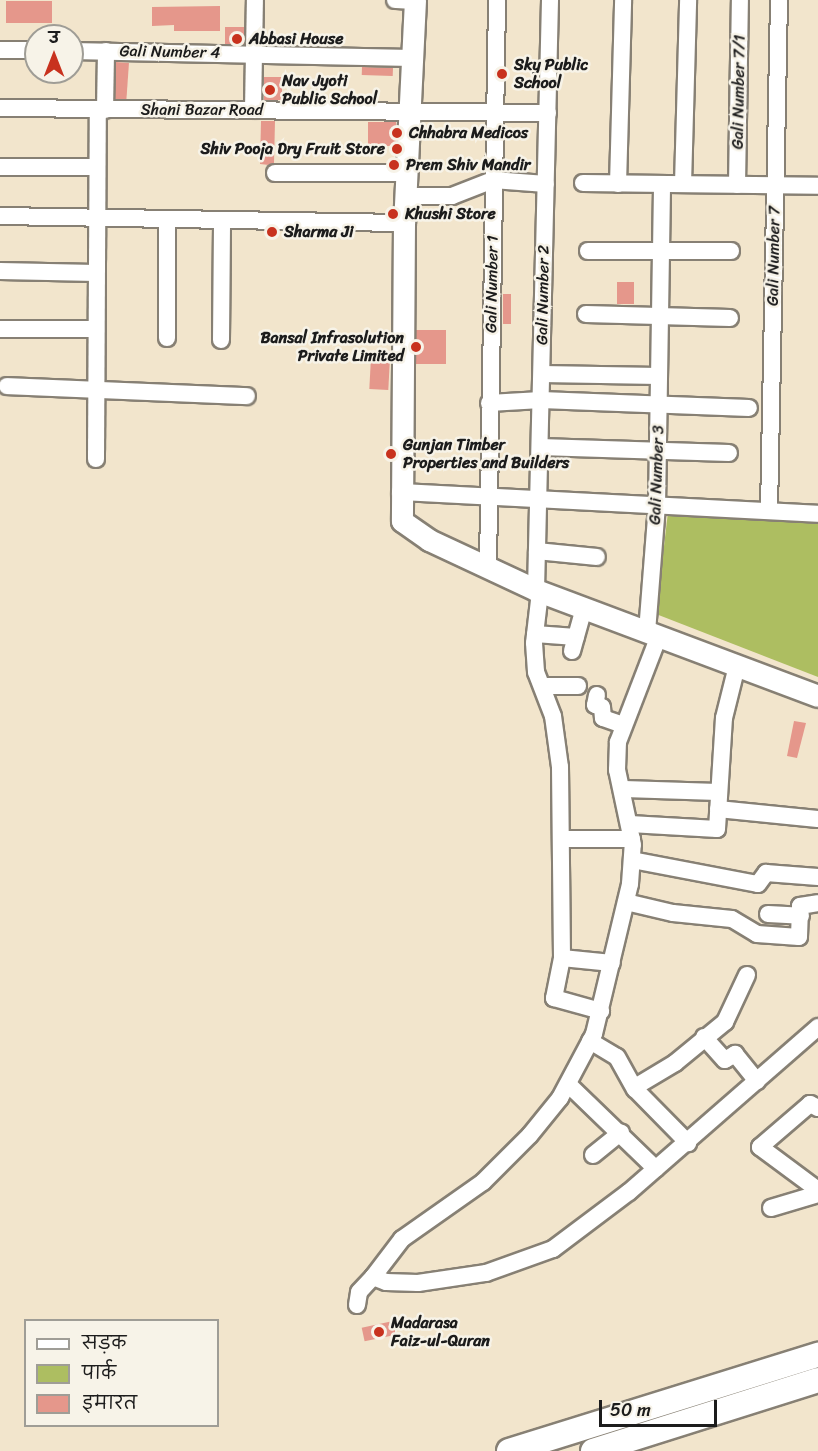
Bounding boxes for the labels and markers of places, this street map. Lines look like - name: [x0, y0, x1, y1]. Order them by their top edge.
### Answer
- place label: Abbasi House: [249, 29, 343, 49]
- marker: Abbasi House: [230, 32, 244, 46]
- place label: Sky Public School: [514, 55, 589, 93]
- marker: Sky Public School: [495, 67, 509, 81]
- place label: Nav Jyoti Public School: [282, 71, 377, 109]
- marker: Nav Jyoti Public School: [263, 83, 277, 97]
- place label: Chhabra Medicos: [409, 123, 528, 143]
- marker: Chhabra Medicos: [390, 126, 404, 140]
- place label: Shiv Pooja Dry Fruit Store: [199, 139, 385, 159]
- marker: Shiv Pooja Dry Fruit Store: [390, 142, 404, 156]
- place label: Prem Shiv Mandir: [406, 155, 531, 175]
- marker: Prem Shiv Mandir: [387, 158, 401, 172]
- place label: Khushi Store: [405, 204, 496, 224]
- marker: Khushi Store: [386, 207, 400, 221]
- place label: Sharma Ji: [284, 222, 353, 242]
- marker: Sharma Ji: [265, 225, 279, 239]
- place label: Bansal Infrasolution Private Limited: [260, 328, 404, 366]
- marker: Bansal Infrasolution Private Limited: [409, 340, 423, 354]
- place label: Gunjan Timber Properties and Builders: [403, 435, 569, 473]
- marker: Gunjan Timber Properties and Builders: [384, 447, 398, 461]
- place label: Madarasa Faiz-ul-Quran: [391, 1313, 490, 1351]
- marker: Madarasa Faiz-ul-Quran: [372, 1325, 386, 1339]

